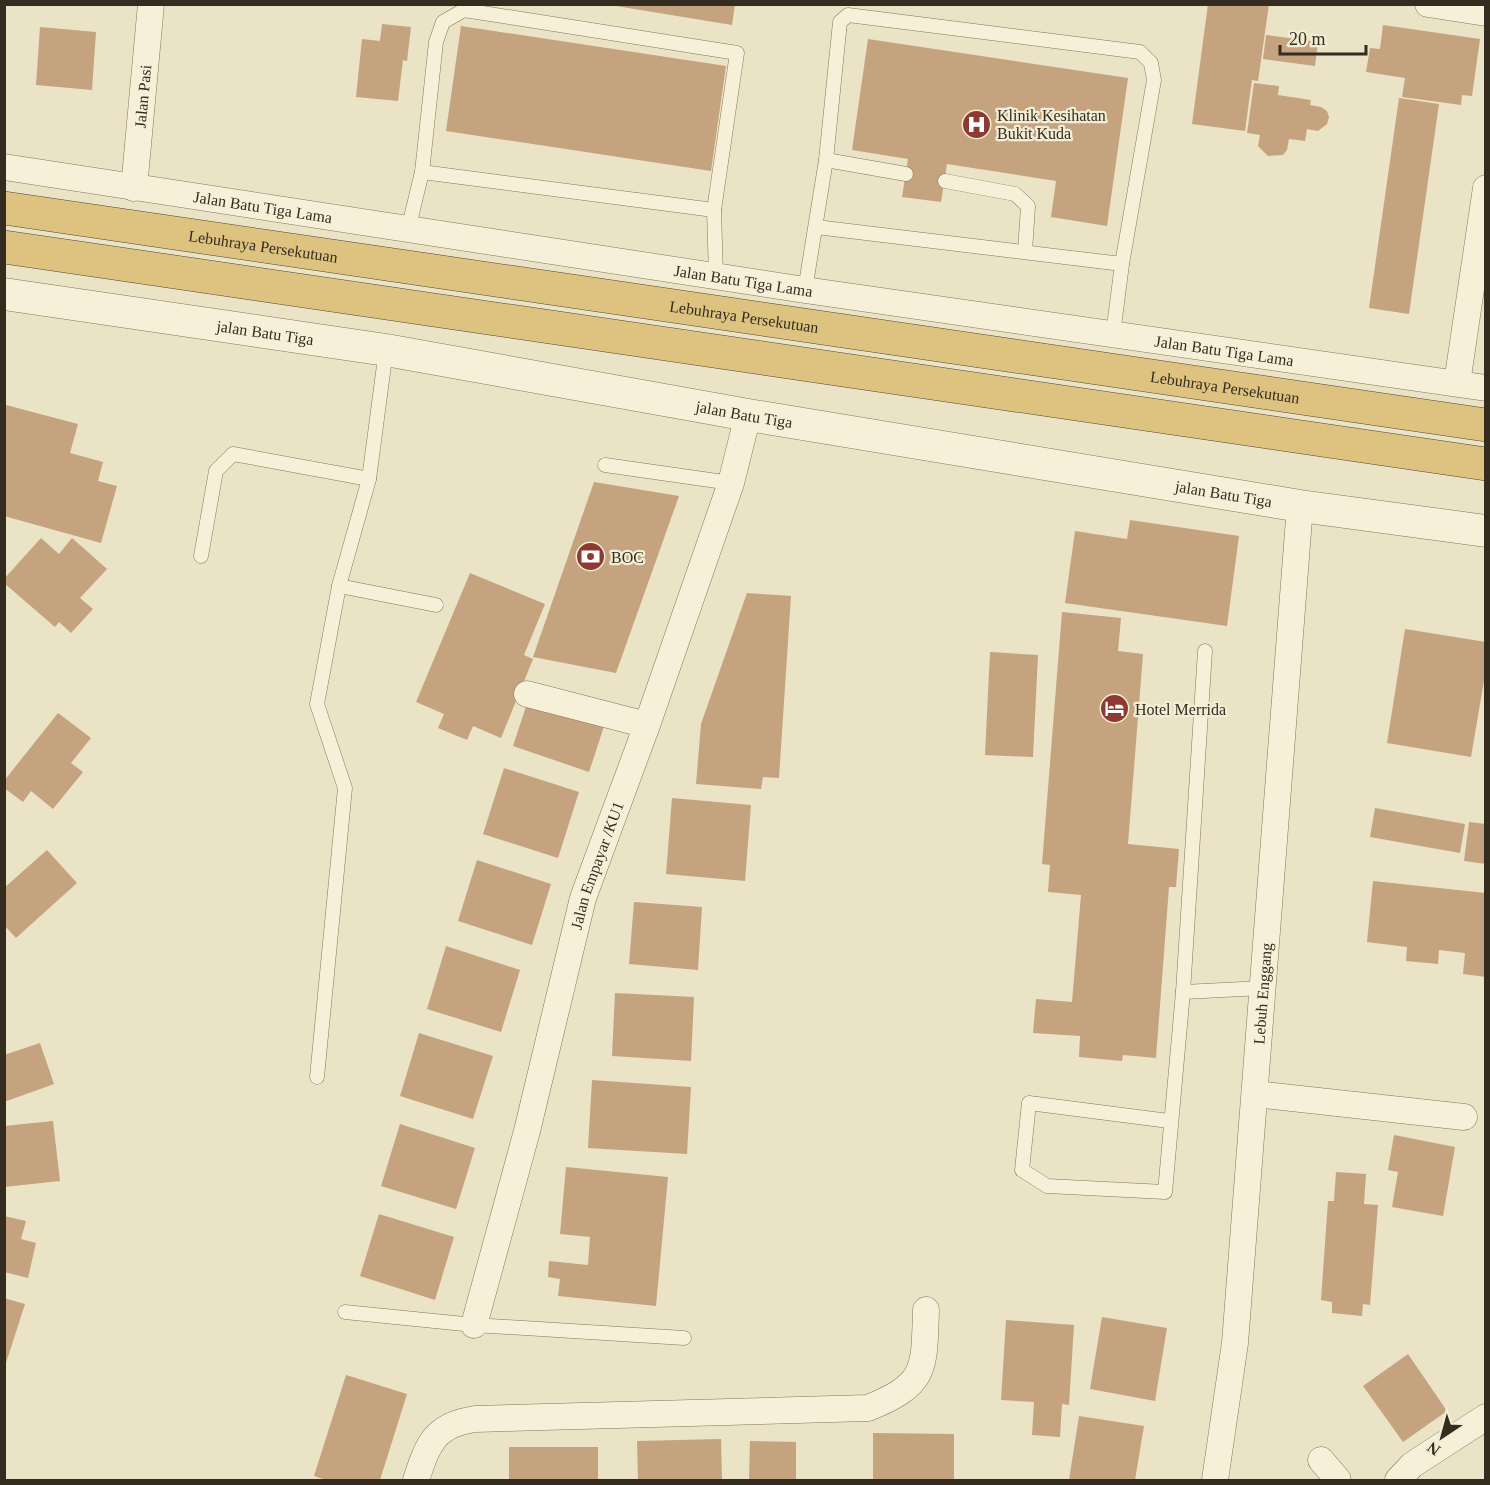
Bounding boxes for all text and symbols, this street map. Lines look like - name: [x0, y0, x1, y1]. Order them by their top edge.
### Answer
- scale bar: [1280, 18, 1366, 56]
- text: 20 m: [1289, 29, 1326, 49]
- street label: Jalan Pasi: [132, 63, 154, 129]
- place label: Klinik Kesihatan Bukit Kuda: [997, 107, 1106, 142]
- hospital icon: Klinik Kesihatan Bukit Kuda: [960, 108, 992, 140]
- street label: Jalan Batu Tiga Lama: [192, 188, 333, 226]
- street label: Lebuhraya Persekutuan: [187, 227, 339, 266]
- street label: Jalan Batu Tiga Lama: [673, 262, 814, 300]
- street label: Lebuhraya Persekutuan: [668, 298, 820, 336]
- street label: jalan Batu Tiga: [214, 317, 315, 348]
- street label: Jalan Batu Tiga Lama: [1154, 332, 1295, 369]
- street label: Lebuhraya Persekutuan: [1149, 368, 1301, 407]
- street label: jalan Batu Tiga: [693, 398, 794, 431]
- street label: jalan Batu Tiga: [1173, 477, 1273, 510]
- bank icon: BOC: [574, 541, 606, 573]
- place label: BOC: [611, 549, 644, 566]
- hotel icon: Hotel Merrida: [1098, 693, 1130, 725]
- place label: Hotel Merrida: [1135, 701, 1226, 718]
- street label: Jalan Empayar /KU1: [568, 799, 627, 931]
- street label: Lebuh Enggang: [1250, 942, 1276, 1045]
- north arrow: [1412, 1407, 1472, 1467]
- text: N: [1423, 1438, 1443, 1459]

